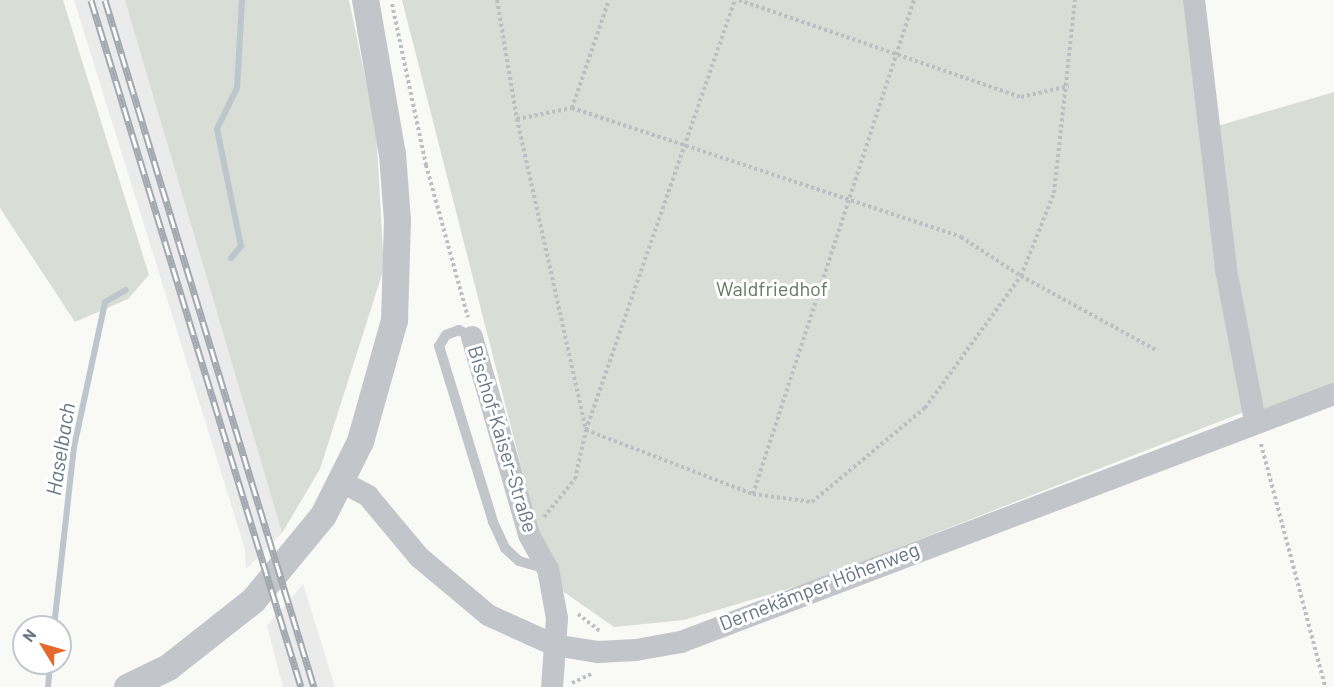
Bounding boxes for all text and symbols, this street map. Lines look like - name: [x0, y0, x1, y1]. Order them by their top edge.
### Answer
- park label: Waldfriedhof: [716, 276, 828, 300]
- street label: Bischof-Kaiser-Straße: [463, 343, 543, 535]
- water label: Haselbach: [40, 401, 80, 497]
- street label: Dernekämper Höhenweg: [716, 537, 922, 635]
- north arrow: [12, 615, 72, 675]
- text: N: [18, 625, 40, 645]

